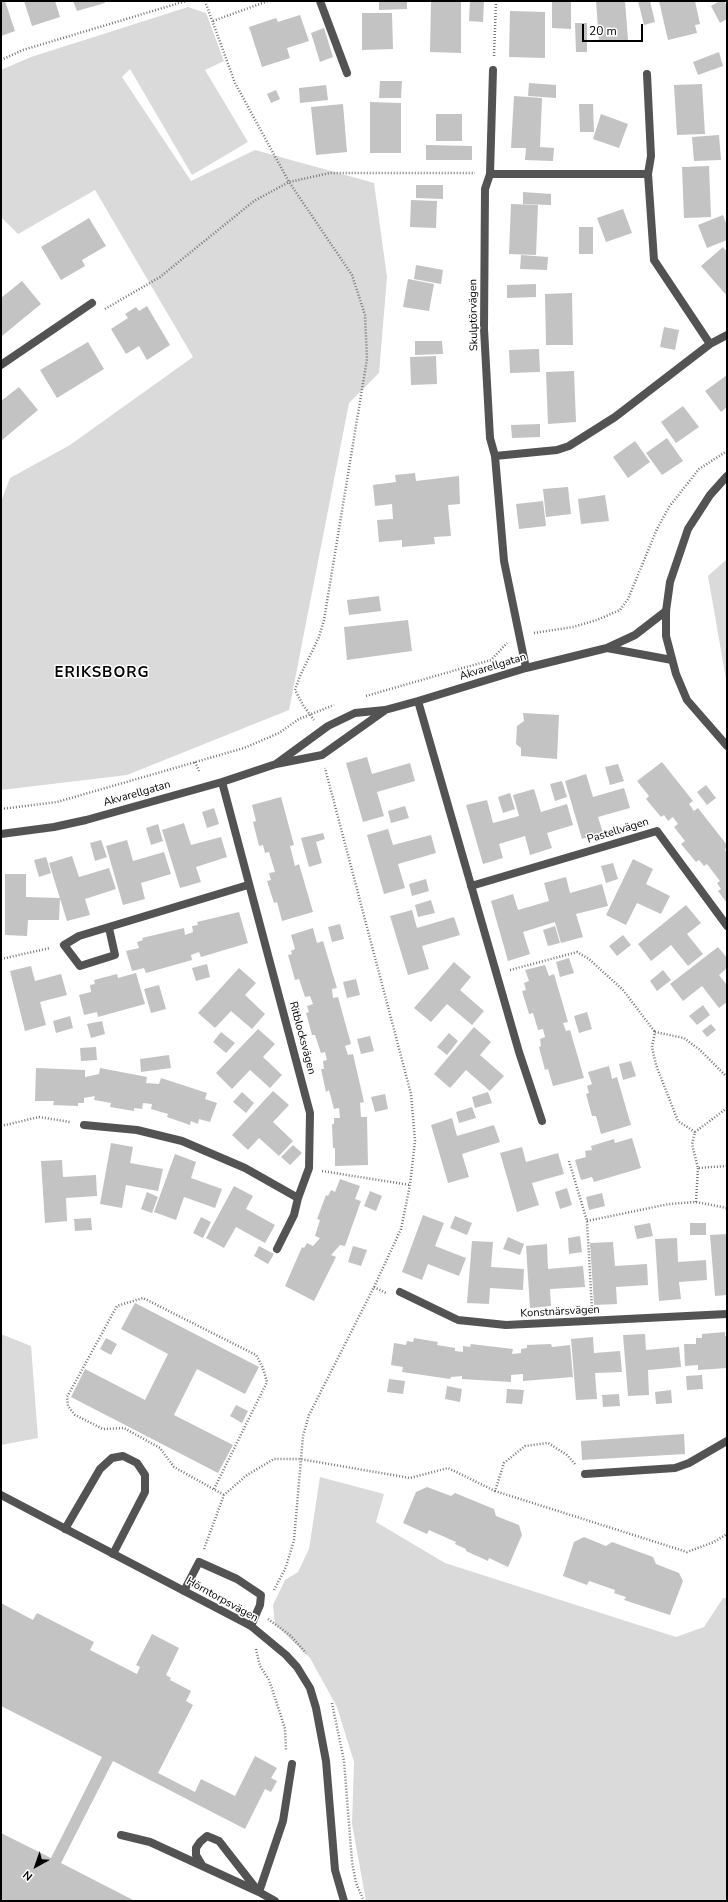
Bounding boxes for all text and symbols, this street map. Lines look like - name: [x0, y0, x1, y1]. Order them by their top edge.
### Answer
- scale bar: [584, 16, 645, 42]
- text: 20 m: [589, 23, 617, 39]
- street label: Skulptörvägen: [467, 279, 481, 351]
- street label: Akvarellgatan: [458, 651, 528, 683]
- district label: ERIKSBORG: [55, 664, 149, 682]
- street label: Akvarellgatan: [102, 778, 172, 810]
- street label: Pastellvägen: [586, 815, 650, 847]
- street label: Ritblocksvägen: [286, 1000, 318, 1076]
- street label: Konstnärsvägen: [520, 1303, 600, 1321]
- street label: Hörntorpsvägen: [184, 1575, 260, 1625]
- north arrow: [16, 1846, 56, 1886]
- text: N: [20, 1867, 36, 1884]

